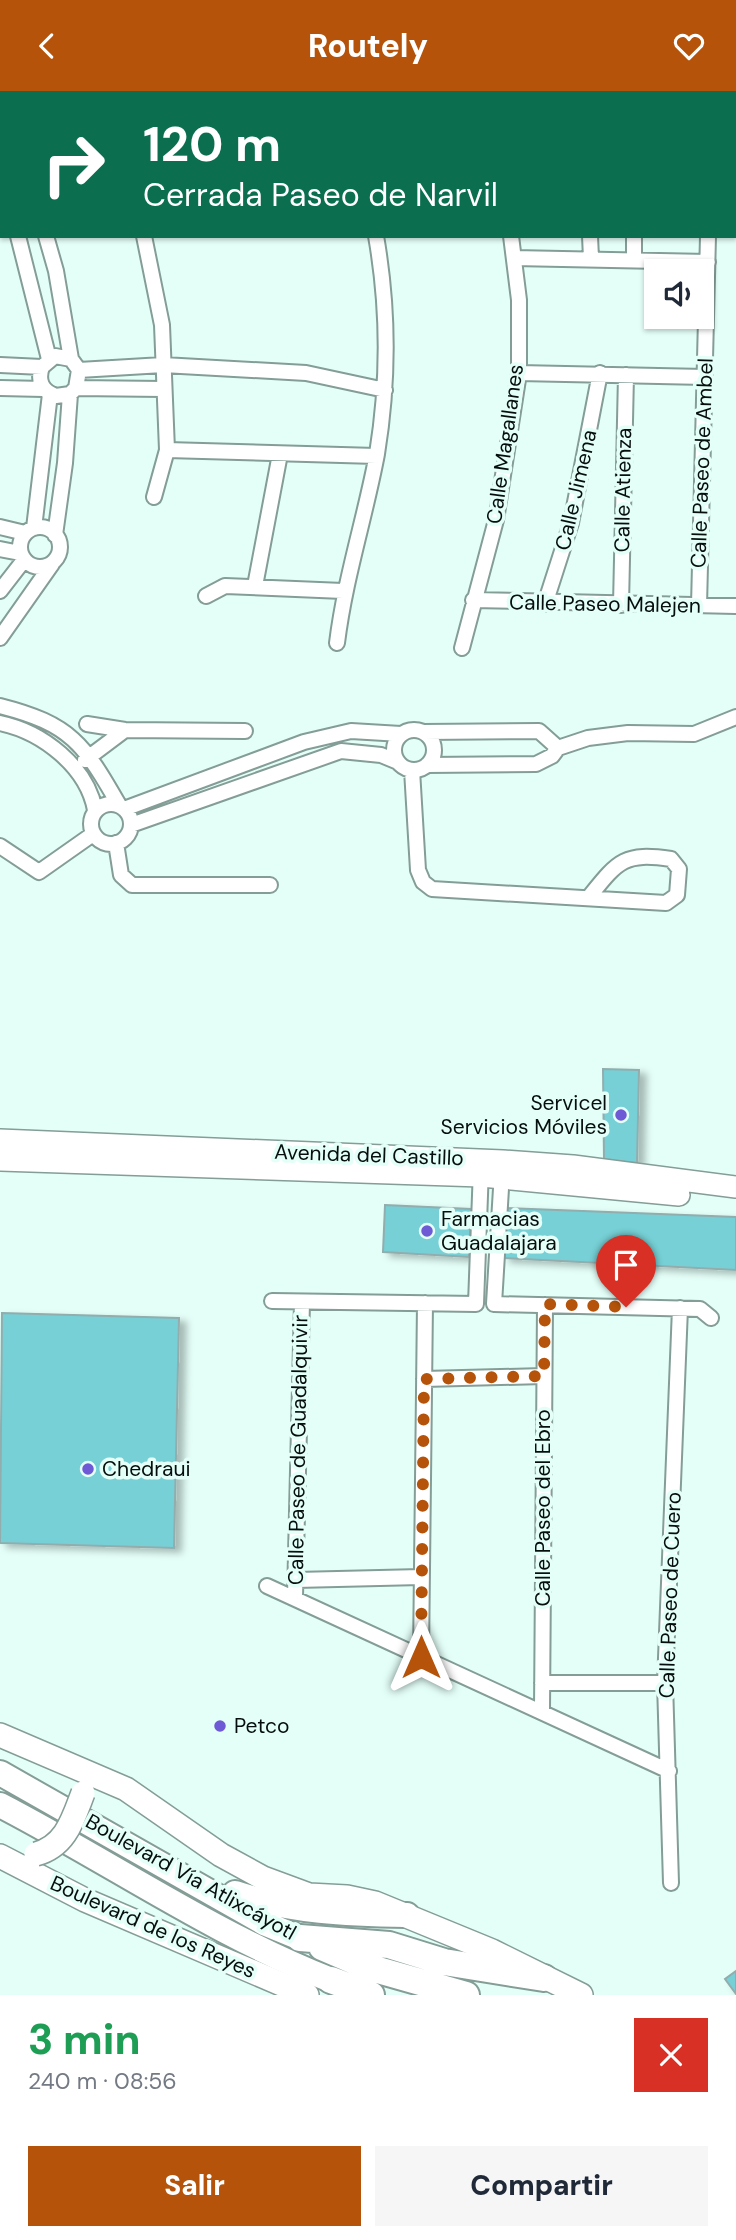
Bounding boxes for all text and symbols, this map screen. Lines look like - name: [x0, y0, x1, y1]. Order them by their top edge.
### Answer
- text: Routely: [308, 25, 428, 67]
- icon: back: [28, 27, 66, 65]
- icon: heart: [670, 27, 708, 65]
- text: 120 m: [143, 112, 281, 176]
- icon: right: [28, 119, 119, 210]
- text: Cerrada Paseo de Narvil: [143, 174, 498, 216]
- map controls: [644, 259, 714, 329]
- button: sound: [644, 259, 714, 329]
- street label: Calle Paseo de Ambel: [684, 358, 720, 568]
- street label: Calle Magallanes: [480, 362, 530, 526]
- street label: Calle Jimena: [549, 427, 603, 553]
- street label: Calle Atienza: [608, 427, 638, 553]
- street label: Calle Paseo Malejen: [509, 588, 701, 620]
- place label: Servicel Servicios Móviles: [441, 1089, 607, 1141]
- marker: Servicel Servicios Móviles: [613, 1107, 629, 1123]
- street label: Avenida del Castillo: [274, 1138, 464, 1172]
- place label: Farmacias Guadalajara: [441, 1205, 557, 1257]
- marker: Farmacias Guadalajara: [419, 1223, 435, 1239]
- pin: [596, 1235, 656, 1307]
- icon: arrive: [607, 1246, 645, 1284]
- street label: Calle Paseo de Guadalquivir: [282, 1314, 314, 1585]
- street label: Calle Paseo del Ebro: [529, 1409, 557, 1607]
- place label: Chedraui: [102, 1455, 191, 1483]
- marker: Chedraui: [80, 1461, 96, 1477]
- street label: Calle Paseo de Cuero: [652, 1491, 688, 1699]
- position arrow: [384, 1620, 458, 1694]
- place label: Petco: [234, 1712, 290, 1740]
- marker: Petco: [212, 1718, 228, 1734]
- street label: Boulevard Vía Atlixcáyotl: [81, 1807, 301, 1947]
- street label: Boulevard de los Reyes: [46, 1869, 260, 1985]
- text: 3 min: [28, 2012, 141, 2067]
- button: close: [634, 2018, 708, 2092]
- text: 240 m · 08:56: [28, 2066, 177, 2096]
- button: Salir: [28, 2146, 361, 2226]
- button: Compartir: [375, 2146, 708, 2226]

